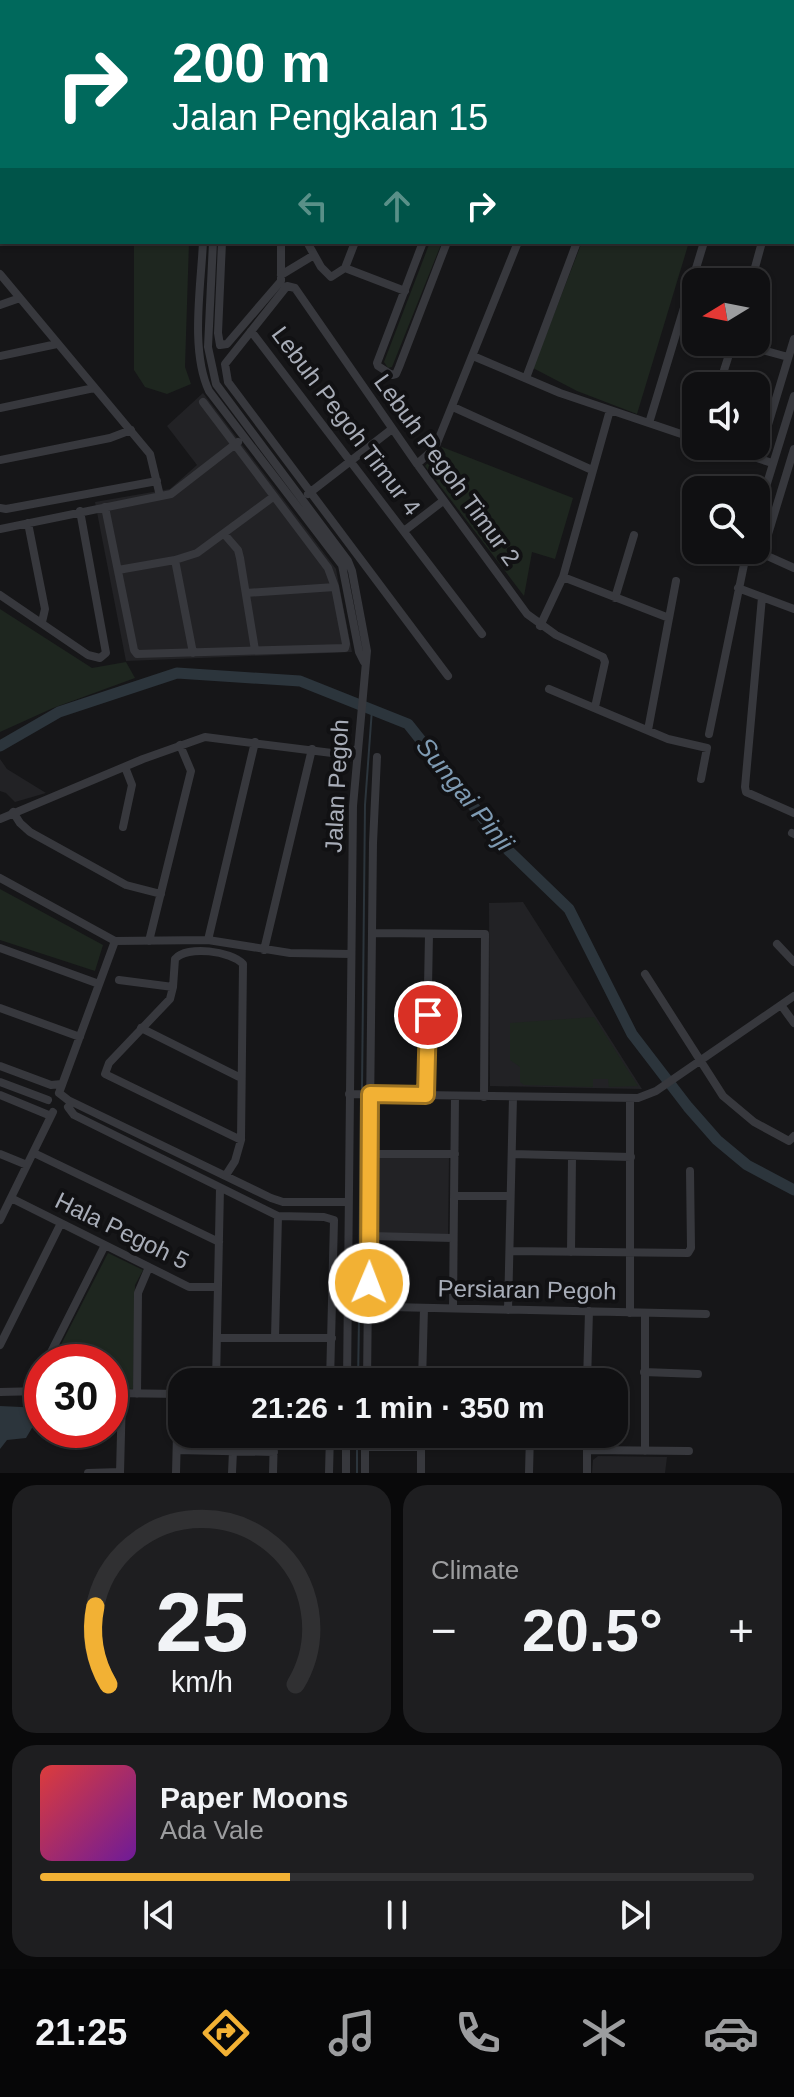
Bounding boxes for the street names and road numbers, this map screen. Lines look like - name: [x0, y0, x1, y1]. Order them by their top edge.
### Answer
- street label: Lebuh Pegoh Timur 4: [267, 321, 426, 520]
- street label: Lebuh Pegoh Timur 2: [369, 369, 526, 570]
- street label: Jalan Pegoh: [320, 719, 353, 853]
- street label: Hala Pegoh 5: [51, 1187, 194, 1275]
- street label: Persiaran Pegoh: [437, 1274, 617, 1305]

